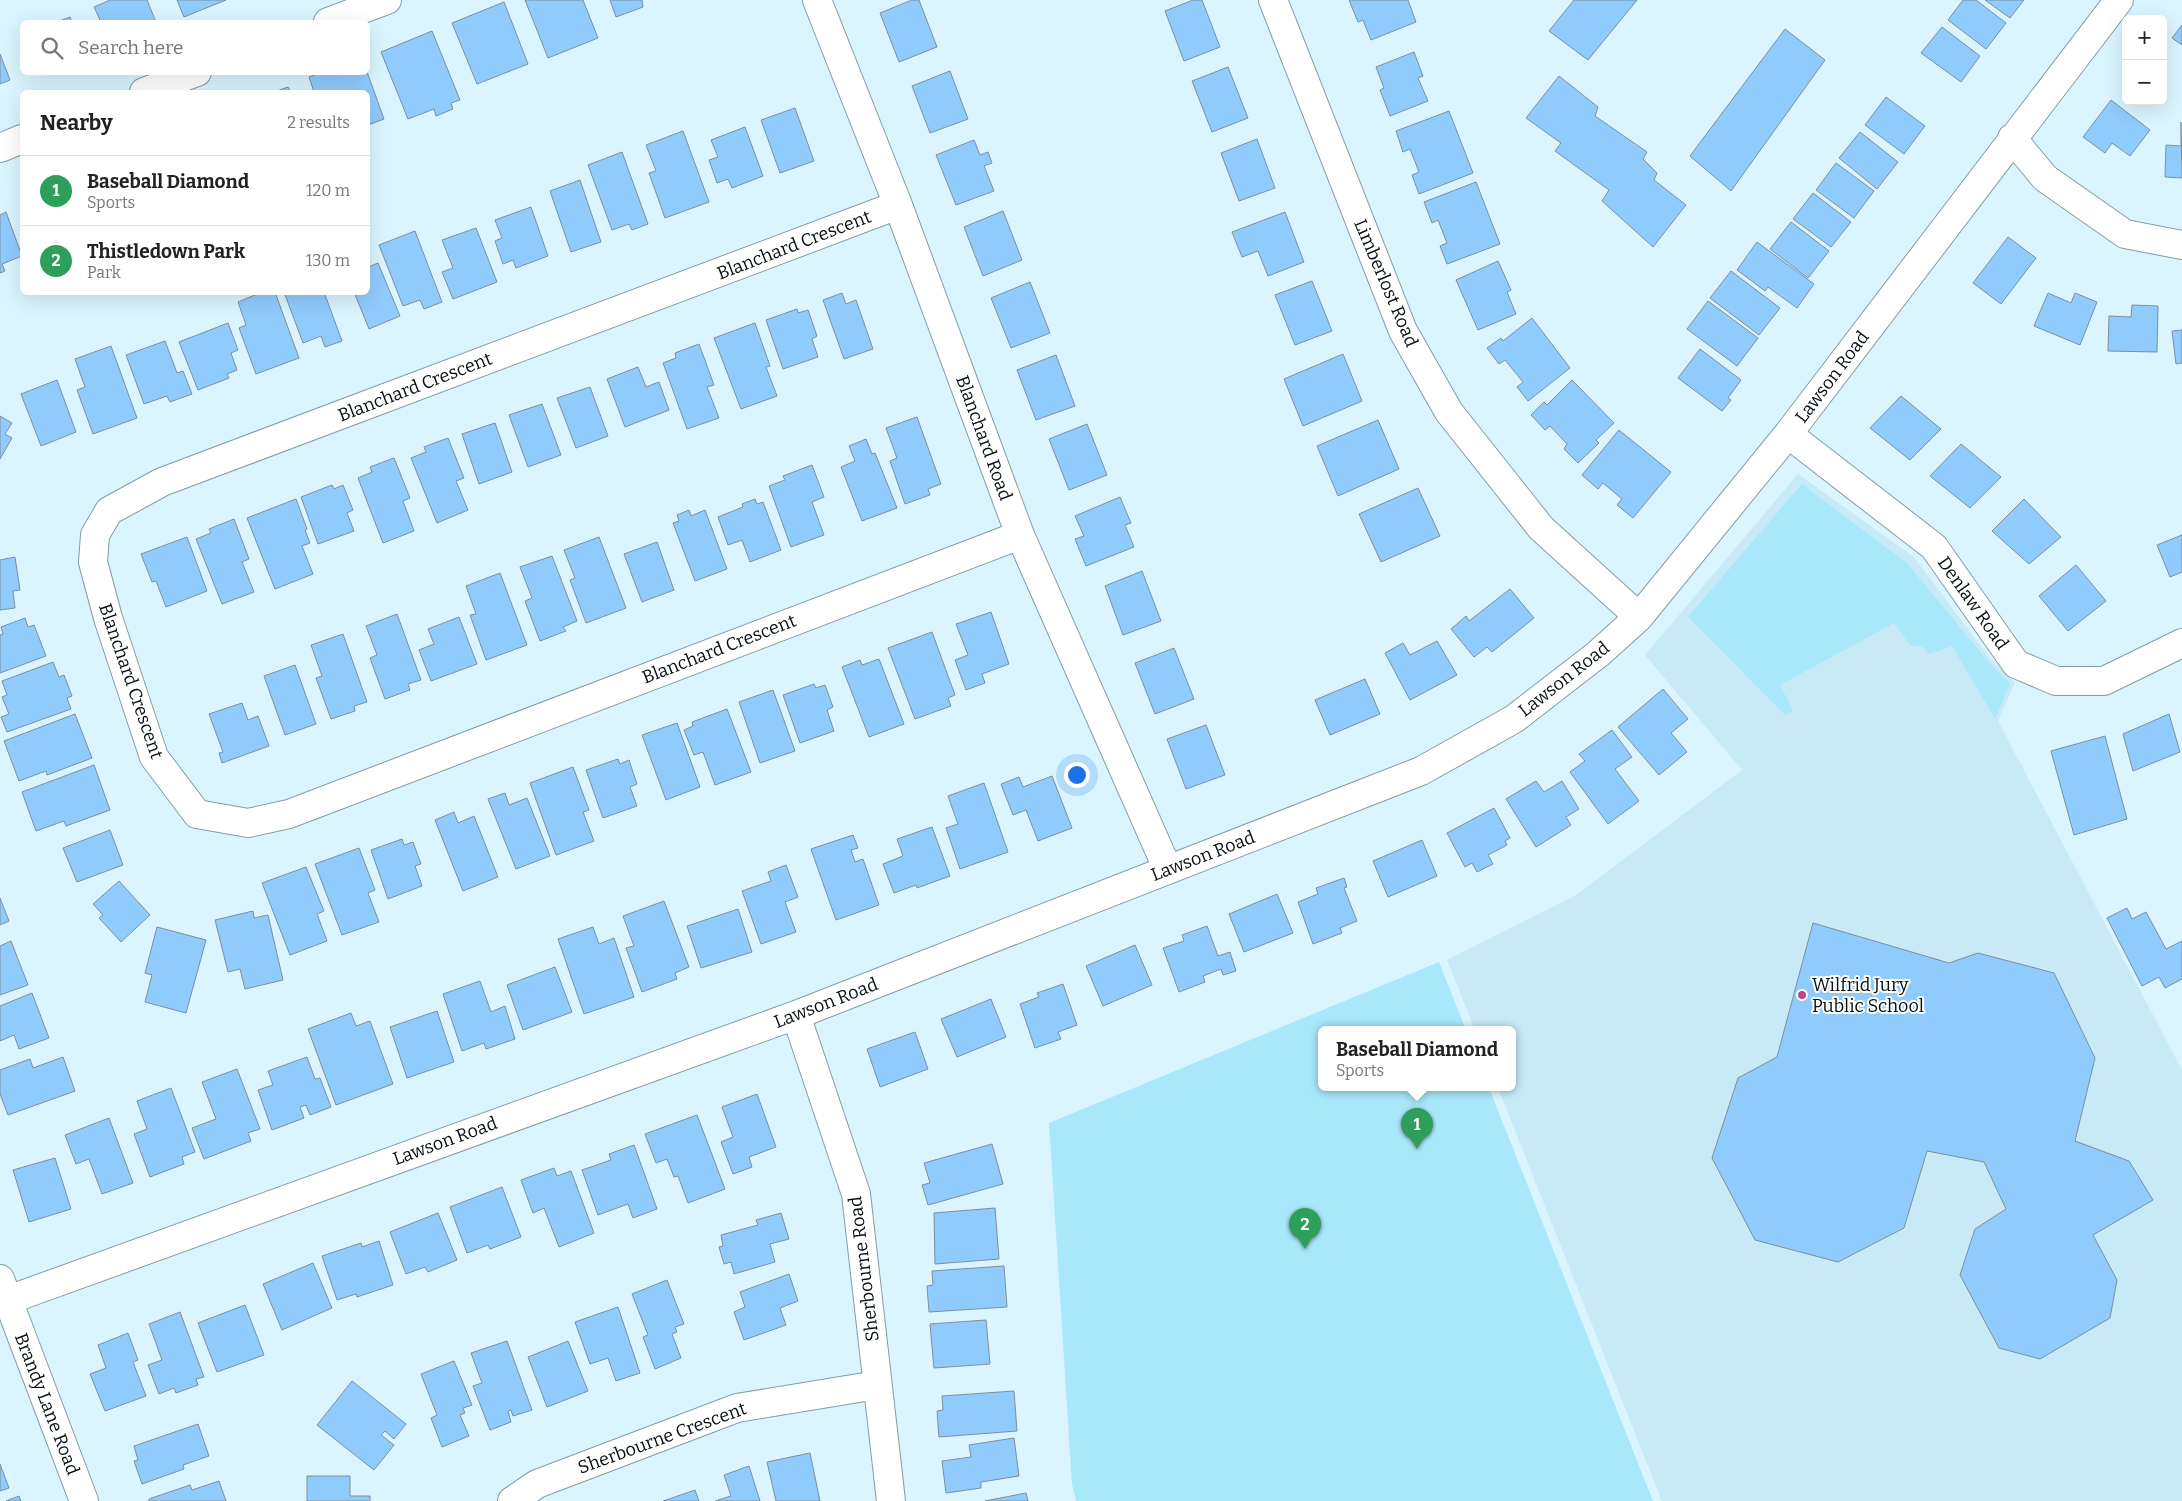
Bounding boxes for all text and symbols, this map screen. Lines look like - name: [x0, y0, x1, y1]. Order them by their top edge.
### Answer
- map controls: [2122, 15, 2167, 105]
- button: +: [2122, 15, 2167, 60]
- search box: [20, 20, 370, 75]
- icon: search: [38, 34, 66, 62]
- text: Search here: [78, 36, 183, 59]
- button: −: [2122, 60, 2167, 105]
- text: Nearby: [40, 110, 113, 136]
- text: 2 results: [287, 113, 350, 132]
- text: Baseball Diamond: [87, 170, 249, 193]
- text: 1: [53, 181, 59, 200]
- text: 120 m: [306, 181, 350, 200]
- text: Sports: [87, 193, 135, 212]
- street label: Blanchard Crescent: [714, 205, 874, 284]
- street label: Limberlost Road: [1349, 216, 1423, 350]
- text: Thistledown Park: [87, 240, 245, 263]
- text: 2: [51, 251, 61, 270]
- text: 130 m: [306, 251, 350, 270]
- text: Park: [87, 263, 121, 282]
- street label: Lawson Road: [1790, 326, 1874, 427]
- street label: Blanchard Crescent: [335, 347, 495, 426]
- street label: Blanchard Road: [951, 372, 1017, 504]
- street label: Denlaw Road: [1933, 552, 2013, 654]
- street label: Blanchard Crescent: [94, 600, 168, 762]
- street label: Blanchard Crescent: [639, 609, 799, 688]
- street label: Lawson Road: [1514, 636, 1614, 721]
- your location: [1064, 762, 1090, 788]
- street label: Lawson Road: [1148, 826, 1258, 886]
- street label: Lawson Road: [771, 973, 881, 1033]
- place label: Wilfrid Jury Public School: [1812, 974, 1924, 1017]
- marker: Wilfrid Jury Public School: [1796, 989, 1808, 1001]
- popup: [1318, 1026, 1516, 1091]
- text: Baseball Diamond: [1336, 1038, 1498, 1061]
- text: Sports: [1336, 1061, 1384, 1080]
- pin: 1: [1401, 1108, 1433, 1149]
- street label: Lawson Road: [390, 1112, 500, 1170]
- street label: Sherbourne Road: [844, 1195, 884, 1343]
- pin: 2: [1289, 1208, 1321, 1249]
- street label: Brandy Lane Road: [10, 1330, 84, 1478]
- street label: Sherbourne Crescent: [575, 1397, 750, 1479]

